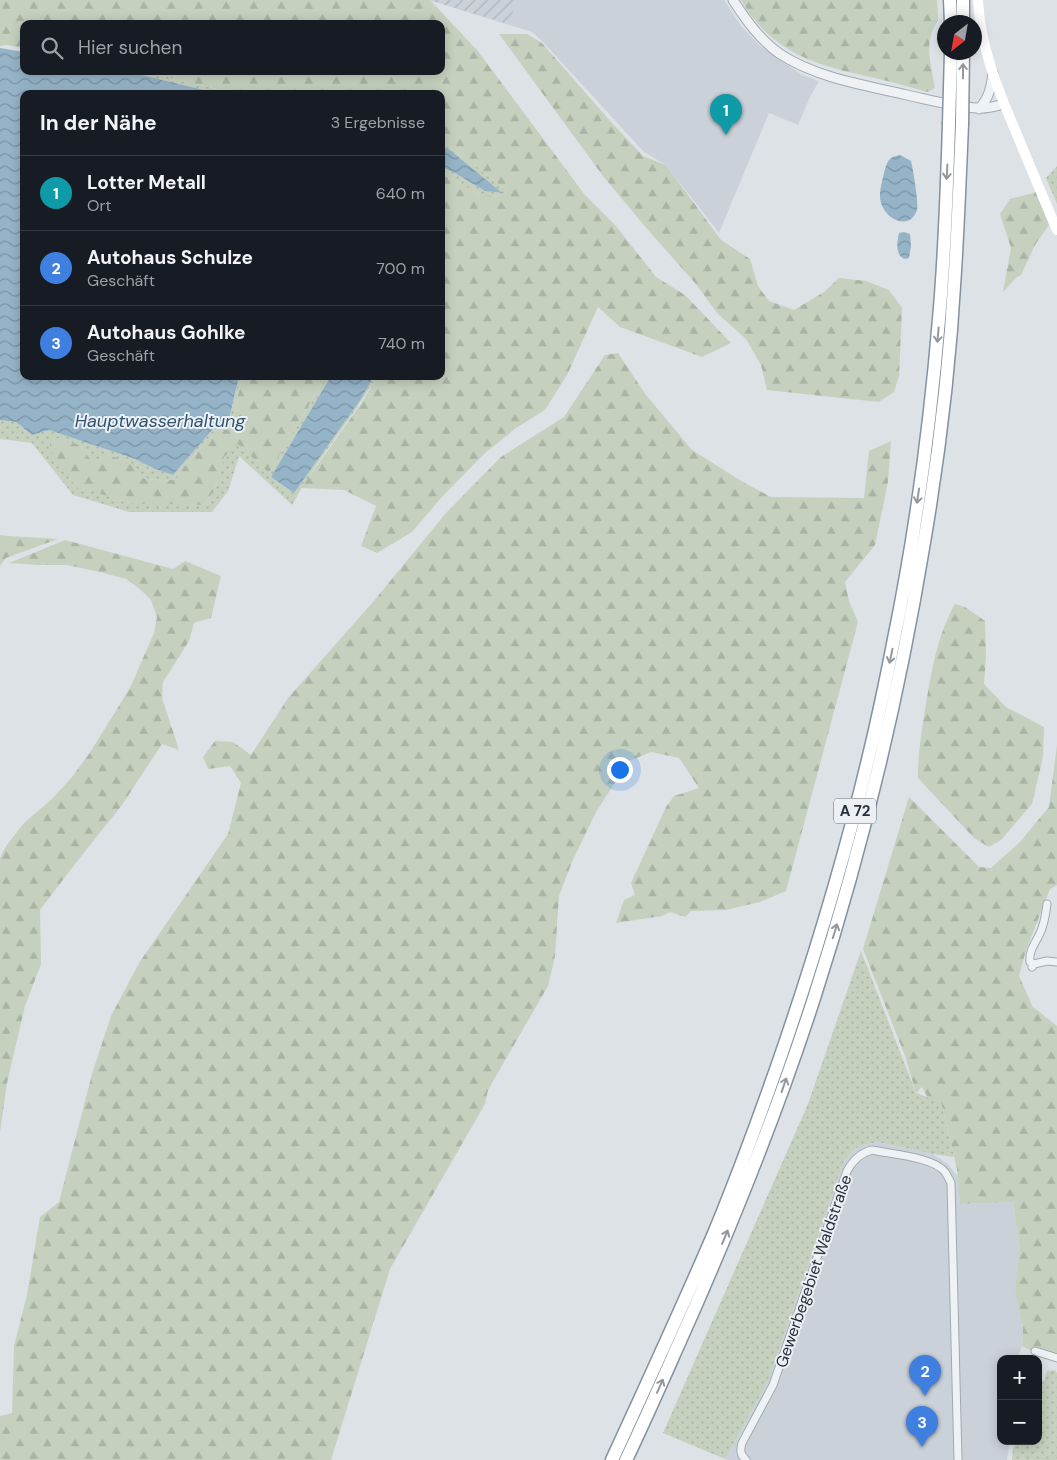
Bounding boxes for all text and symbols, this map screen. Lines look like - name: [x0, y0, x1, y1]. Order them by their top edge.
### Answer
- north arrow: [937, 15, 982, 60]
- search box: [20, 20, 445, 75]
- icon: search: [38, 34, 66, 62]
- text: Hier suchen: [78, 35, 182, 60]
- one-way arrow: [958, 63, 968, 80]
- pin: 1: [710, 94, 742, 135]
- text: In der Nähe: [40, 109, 157, 137]
- text: 3 Ergebnisse: [331, 112, 425, 133]
- one-way arrow: [943, 164, 952, 180]
- text: Lotter Metall: [87, 170, 206, 195]
- text: 1: [53, 183, 59, 204]
- text: 640 m: [376, 183, 425, 204]
- text: Ort: [87, 195, 112, 216]
- text: Autohaus Schulze: [87, 245, 253, 270]
- text: 2: [51, 258, 61, 279]
- text: 700 m: [376, 258, 425, 279]
- text: Geschäft: [87, 270, 155, 291]
- text: Autohaus Gohlke: [87, 320, 246, 345]
- one-way arrow: [933, 326, 942, 342]
- text: 3: [51, 333, 61, 354]
- text: 740 m: [378, 333, 425, 354]
- text: Geschäft: [87, 345, 155, 366]
- water label: Hauptwasserhaltung: [75, 409, 246, 433]
- one-way arrow: [913, 488, 923, 504]
- one-way arrow: [886, 648, 895, 664]
- your location: [607, 757, 633, 783]
- road number: A 72: [834, 798, 876, 824]
- one-way arrow: [830, 923, 840, 939]
- one-way arrow: [780, 1078, 789, 1094]
- street label: Gewerbegebiet Waldstraße: [771, 1172, 856, 1370]
- one-way arrow: [721, 1230, 731, 1245]
- pin: 2: [909, 1355, 941, 1396]
- map controls: [997, 1355, 1042, 1445]
- button: +: [997, 1355, 1042, 1400]
- one-way arrow: [656, 1379, 666, 1394]
- button: −: [997, 1400, 1042, 1445]
- pin: 3: [906, 1406, 938, 1447]

